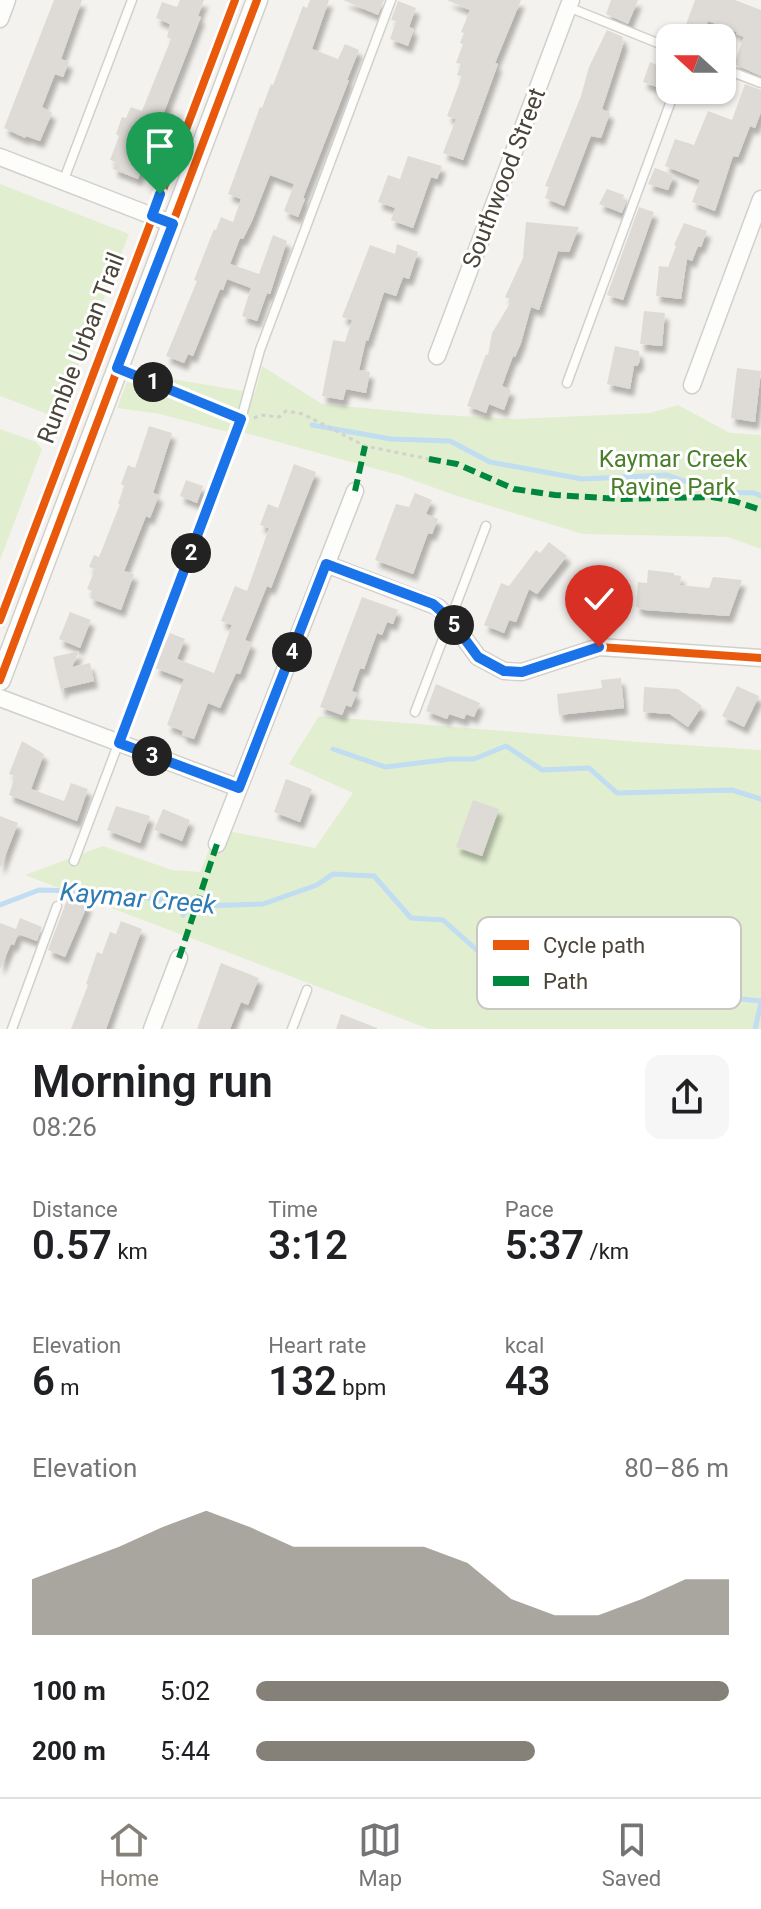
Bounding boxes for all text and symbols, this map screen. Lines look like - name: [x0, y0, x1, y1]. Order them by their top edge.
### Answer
- north arrow: [656, 24, 736, 104]
- map controls: [656, 24, 736, 104]
- street label: Southwood Street: [457, 84, 551, 272]
- pin: [126, 112, 194, 194]
- icon: arrive: [138, 124, 182, 168]
- street label: Rumble Urban Trail: [32, 249, 130, 447]
- pin: 1: [133, 362, 173, 402]
- text: 1: [147, 369, 159, 394]
- park label: Kaymar Creek Ravine Park: [599, 445, 748, 501]
- pin: 2: [171, 533, 211, 573]
- text: 2: [185, 540, 197, 565]
- pin: [565, 565, 633, 647]
- icon: check: [577, 577, 621, 621]
- pin: 5: [434, 605, 474, 645]
- text: 5: [448, 612, 460, 637]
- pin: 4: [272, 632, 312, 672]
- text: 4: [286, 639, 298, 664]
- pin: 3: [132, 736, 172, 776]
- text: 3: [146, 743, 158, 768]
- water label: Kaymar Creek: [59, 876, 218, 920]
- legend: [477, 917, 741, 1009]
- text: Cycle path: [543, 933, 645, 958]
- text: Path: [543, 969, 588, 994]
- button: share: [645, 1055, 729, 1139]
- text: Morning run: [32, 1056, 273, 1108]
- text: 08:26: [32, 1112, 97, 1142]
- text: Distance: [32, 1197, 118, 1222]
- text: Time: [268, 1197, 318, 1222]
- text: Pace: [505, 1197, 554, 1222]
- text: 0.57: [32, 1222, 112, 1269]
- text: 3:12: [268, 1222, 348, 1269]
- text: 5:37: [505, 1222, 584, 1269]
- text: km: [112, 1239, 148, 1264]
- text: /km: [584, 1239, 629, 1264]
- text: Elevation: [32, 1333, 121, 1358]
- text: Heart rate: [268, 1333, 366, 1358]
- text: kcal: [505, 1333, 544, 1358]
- text: 6: [32, 1358, 55, 1405]
- text: 132: [268, 1358, 337, 1405]
- text: 43: [505, 1358, 550, 1405]
- text: m: [55, 1375, 80, 1400]
- text: bpm: [337, 1375, 386, 1400]
- text: Elevation: [32, 1453, 137, 1483]
- text: 80–86 m: [624, 1453, 729, 1483]
- text: 100 m: [32, 1676, 106, 1706]
- text: 5:02: [160, 1676, 210, 1706]
- text: 200 m: [32, 1736, 106, 1766]
- text: 5:44: [160, 1736, 210, 1766]
- tab: Home: [100, 1818, 159, 1891]
- tab: Map: [358, 1818, 402, 1891]
- tab: Saved: [602, 1818, 661, 1891]

